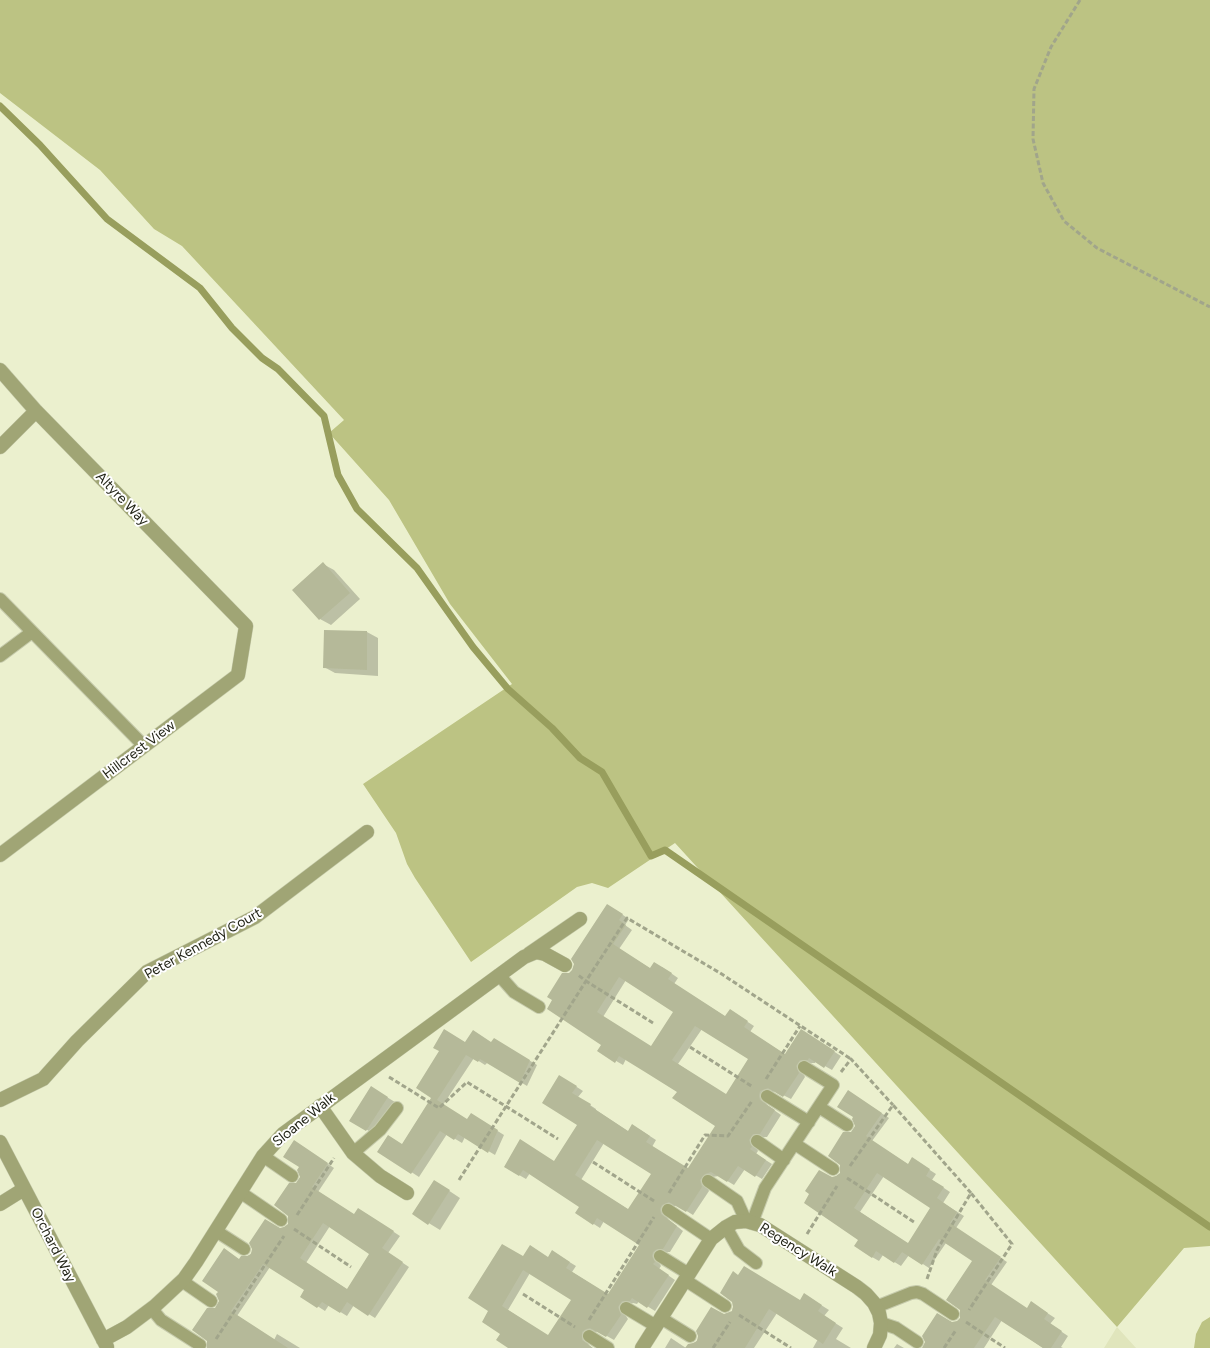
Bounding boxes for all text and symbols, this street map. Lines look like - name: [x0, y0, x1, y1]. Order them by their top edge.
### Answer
- street label: Altyre Way: [92, 469, 152, 529]
- street label: Hillcrest View: [99, 717, 179, 783]
- street label: Peter Kennedy Court: [142, 905, 264, 983]
- street label: Sloane Walk: [269, 1090, 339, 1150]
- street label: Orchard Way: [27, 1205, 79, 1285]
- street label: Regency Walk: [756, 1220, 840, 1280]

